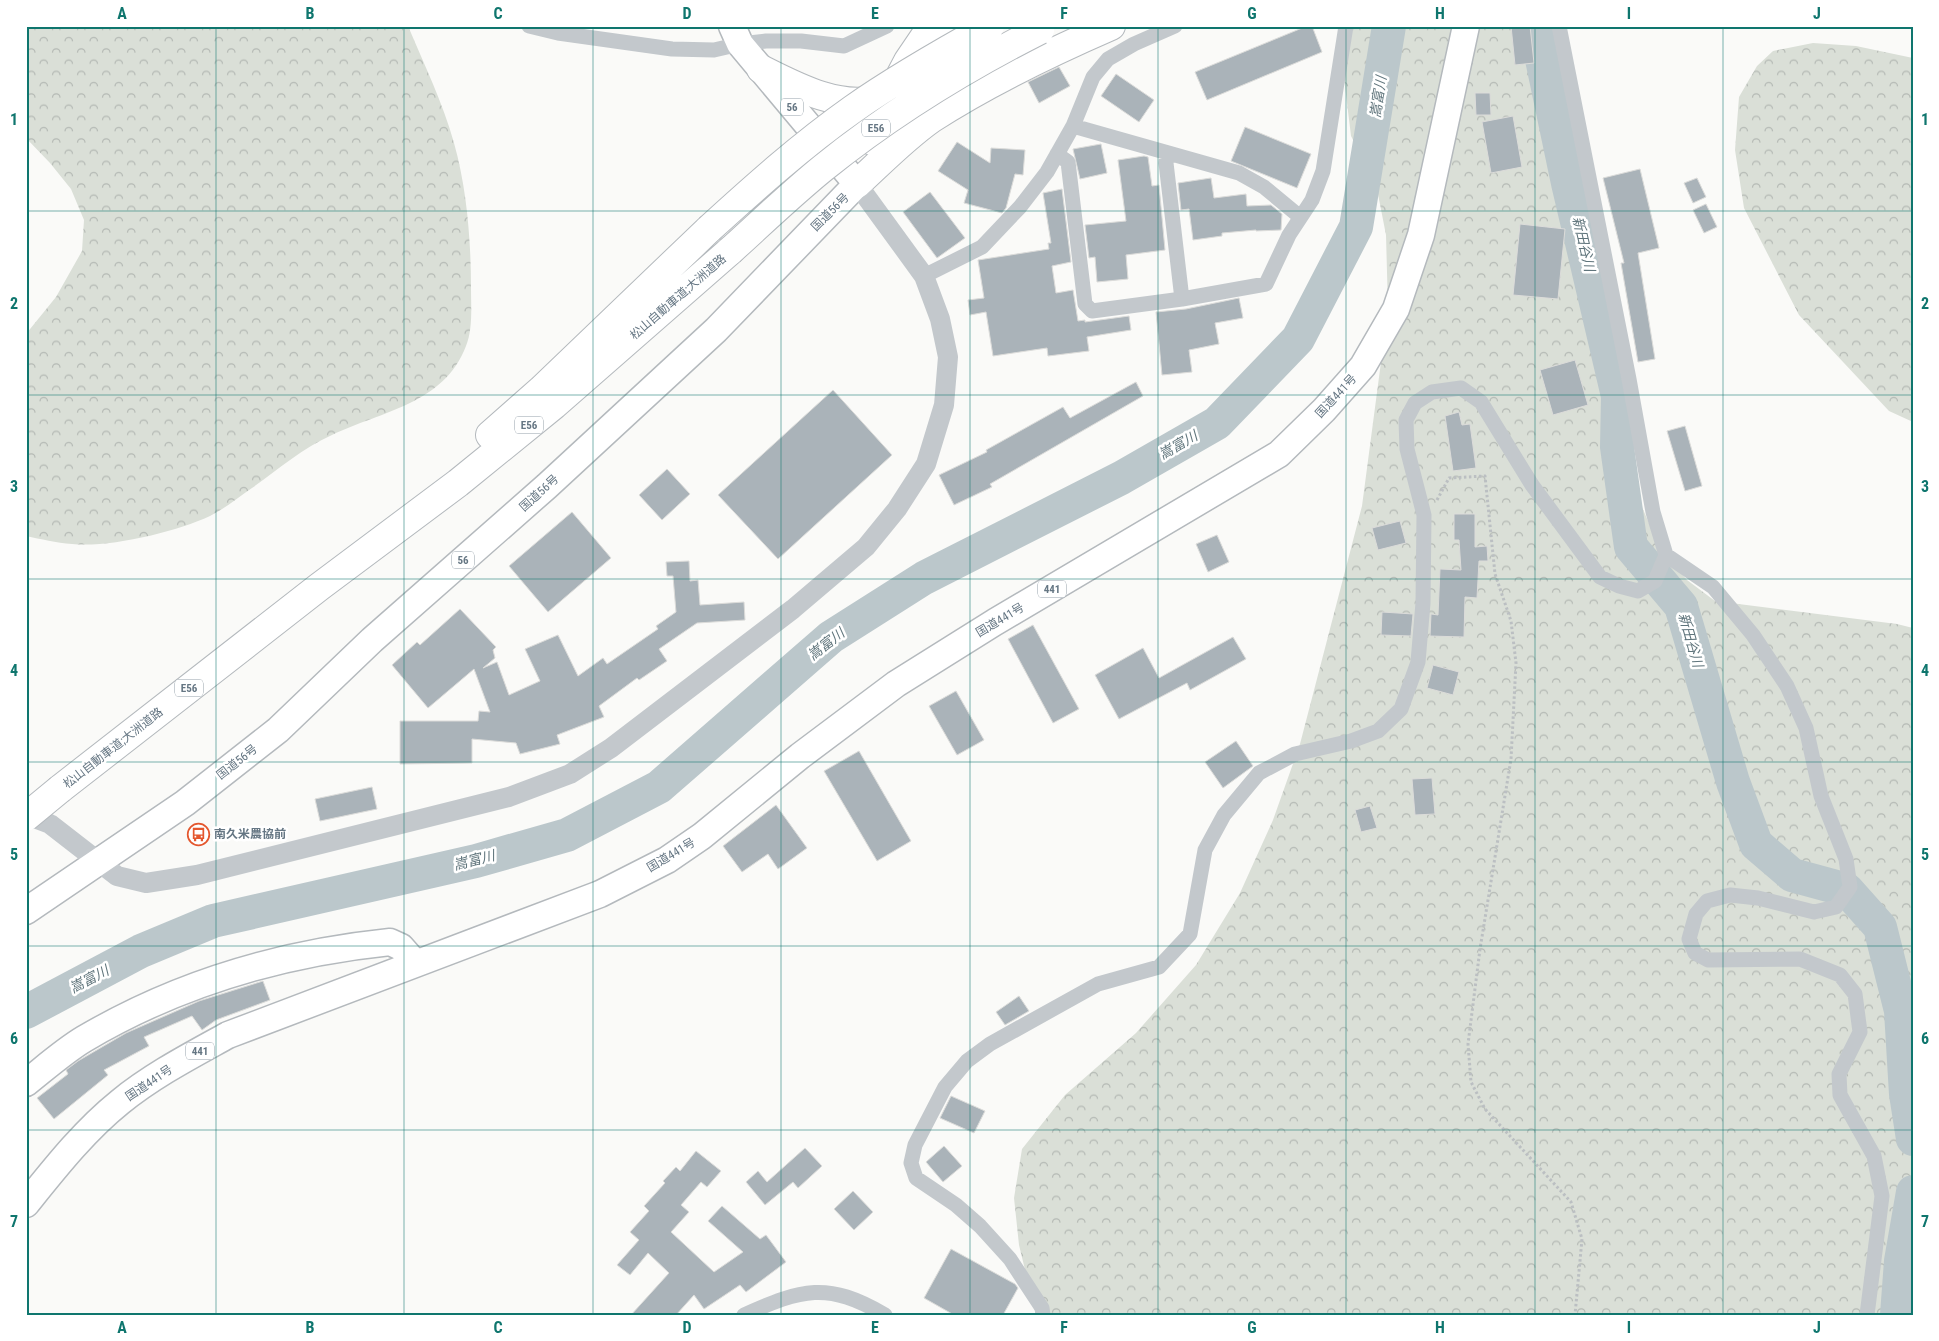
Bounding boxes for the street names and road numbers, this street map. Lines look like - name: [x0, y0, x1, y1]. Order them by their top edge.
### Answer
- road number: 56: [781, 98, 803, 115]
- road number: E56: [862, 120, 890, 136]
- street label: 国道56号: [808, 190, 852, 234]
- street label: 松山自動車道;大洲道路: [627, 252, 729, 342]
- street label: 国道441号: [1313, 372, 1359, 420]
- road number: E56: [515, 416, 543, 434]
- street label: 国道56号: [517, 472, 561, 514]
- road number: 56: [452, 552, 474, 568]
- road number: 441: [1038, 580, 1066, 598]
- street label: 国道441号: [973, 600, 1027, 640]
- road number: E56: [175, 680, 203, 696]
- street label: 松山自動車道;大洲道路: [60, 705, 166, 791]
- street label: 国道56号: [214, 742, 260, 782]
- street label: 国道441号: [644, 835, 698, 875]
- road number: 441: [186, 1042, 214, 1060]
- street label: 国道441号: [123, 1062, 175, 1104]

